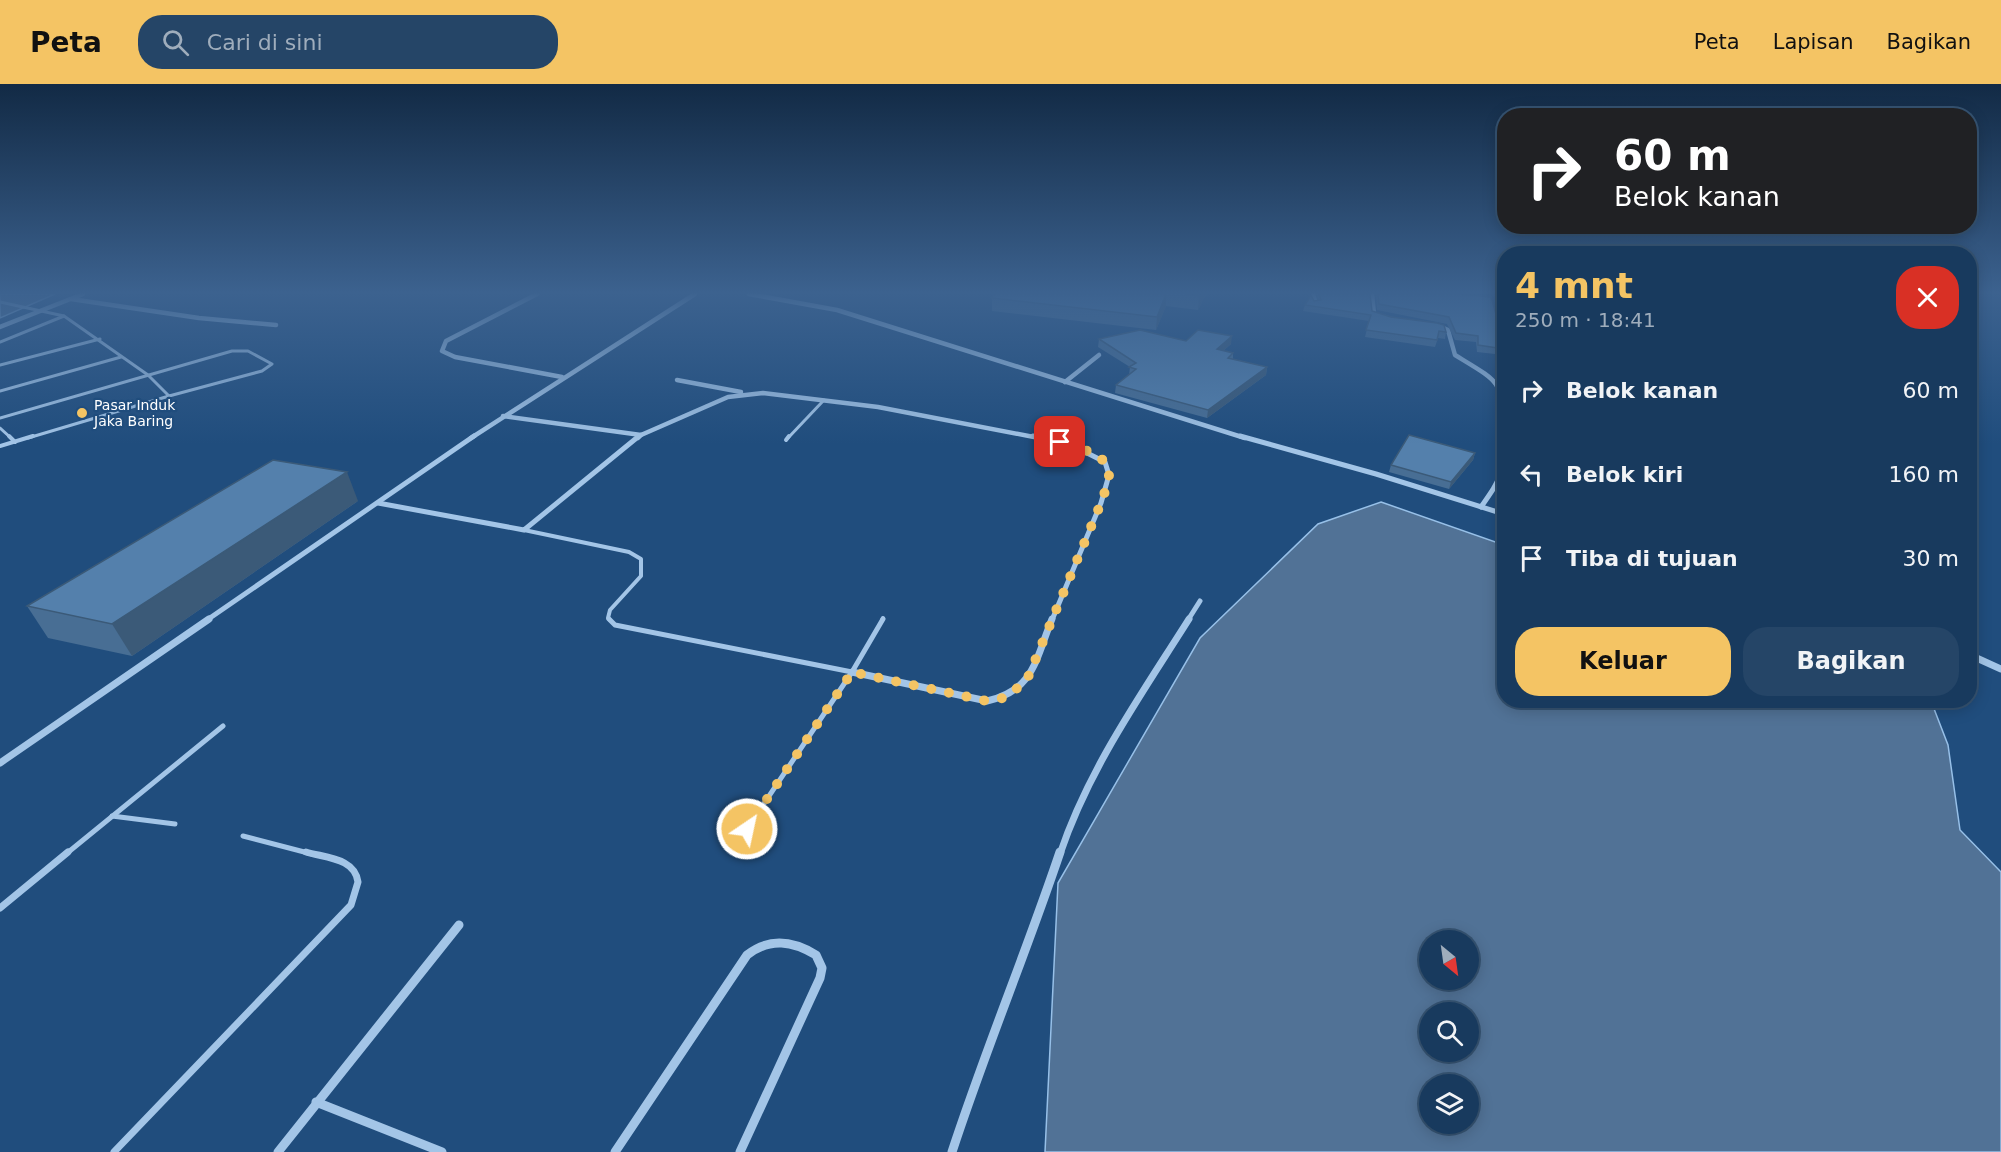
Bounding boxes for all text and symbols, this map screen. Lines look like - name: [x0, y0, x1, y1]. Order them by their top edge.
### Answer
- search box: [138, 15, 558, 69]
- text: Peta: [30, 26, 102, 59]
- icon: search: [159, 26, 192, 59]
- text: Cari di sini: [207, 30, 323, 55]
- text: Peta: [1694, 30, 1740, 54]
- text: Lapisan: [1773, 30, 1854, 54]
- text: Bagikan: [1887, 30, 1971, 54]
- text: 60 m: [1614, 131, 1731, 180]
- icon: right: [1515, 132, 1593, 210]
- text: Belok kanan: [1614, 181, 1780, 212]
- text: 4 mnt: [1515, 265, 1633, 306]
- button: close: [1896, 266, 1959, 329]
- text: 250 m · 18:41: [1515, 308, 1656, 332]
- icon: right: [1515, 374, 1548, 407]
- text: Belok kanan: [1566, 378, 1718, 403]
- text: 60 m: [1903, 378, 1959, 403]
- place label: Pasar Induk Jaka Baring: [93, 397, 176, 429]
- marker: Pasar Induk Jaka Baring: [75, 406, 89, 420]
- pin: [1034, 416, 1085, 467]
- icon: arrive: [1043, 425, 1076, 458]
- icon: left: [1515, 458, 1548, 491]
- text: Belok kiri: [1566, 462, 1683, 487]
- text: 160 m: [1889, 462, 1959, 487]
- icon: arrive: [1515, 542, 1548, 575]
- text: Tiba di tujuan: [1566, 546, 1738, 571]
- text: 30 m: [1903, 546, 1959, 571]
- button: Keluar: [1515, 627, 1731, 696]
- button: Bagikan: [1743, 627, 1959, 696]
- position arrow: [715, 797, 779, 861]
- north arrow: [1419, 930, 1479, 990]
- map controls: [1419, 930, 1479, 1134]
- button: search: [1419, 1002, 1479, 1062]
- button: layers: [1419, 1074, 1479, 1134]

